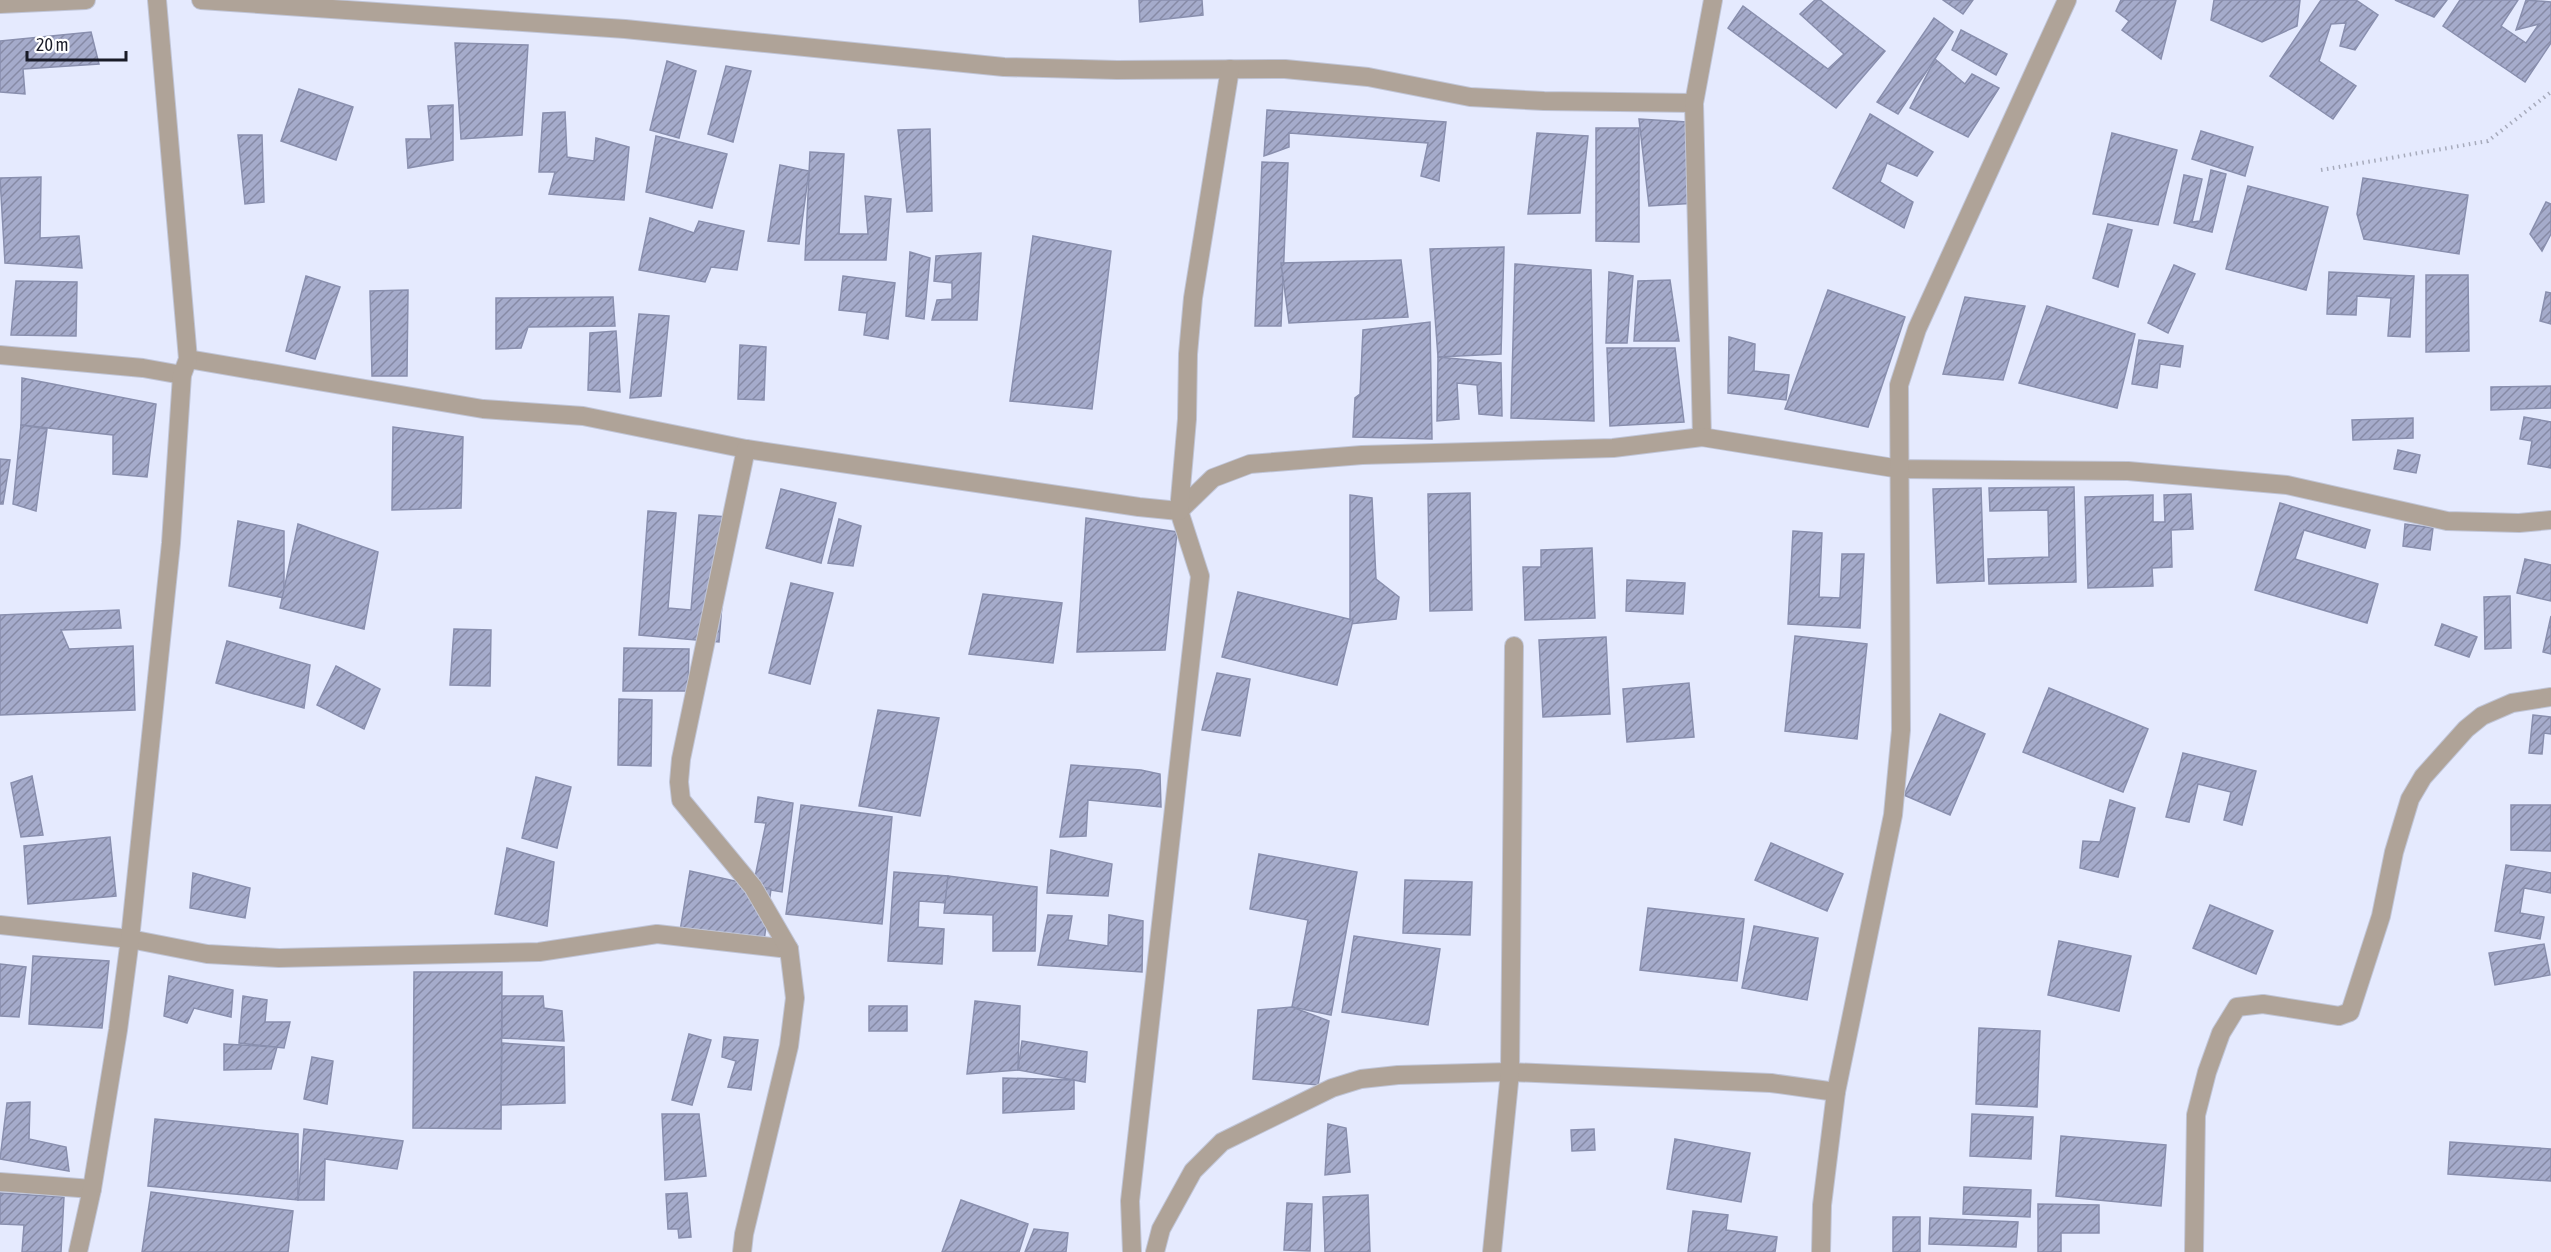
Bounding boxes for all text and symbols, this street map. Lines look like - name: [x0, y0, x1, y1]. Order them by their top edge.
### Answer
- scale bar: [27, 24, 126, 62]
- text: 20 m: [36, 34, 68, 55]

